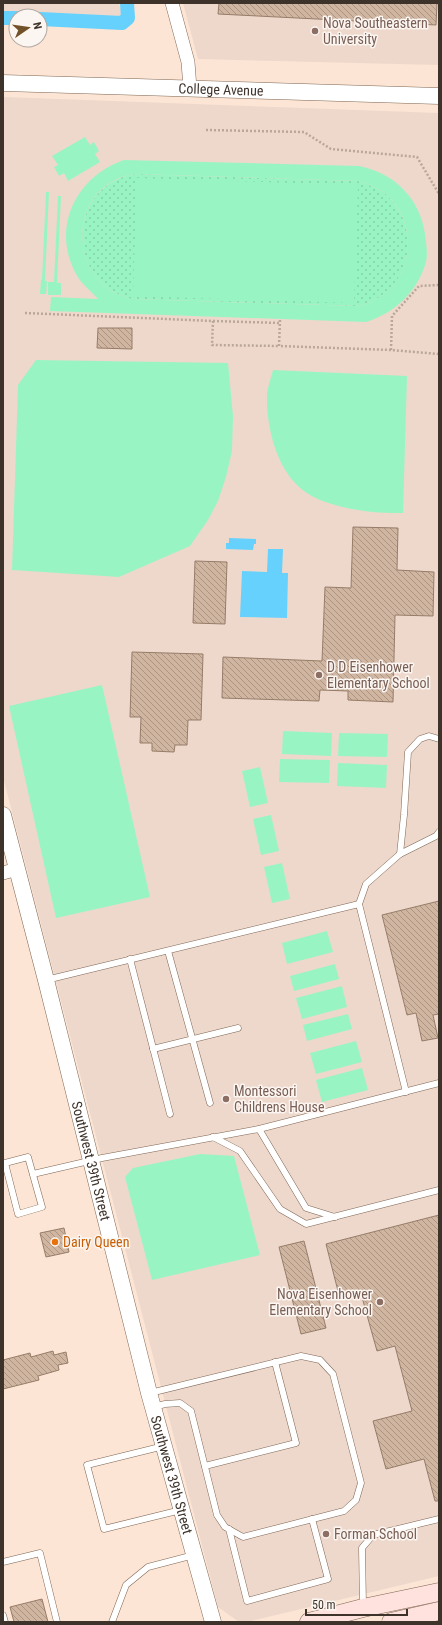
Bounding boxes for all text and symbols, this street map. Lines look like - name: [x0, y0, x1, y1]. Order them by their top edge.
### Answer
- north arrow: [8, 8, 48, 48]
- place label: Nova Southeastern University: [323, 15, 428, 47]
- text: N: [30, 21, 44, 31]
- marker: Nova Southeastern University: [310, 26, 320, 36]
- street label: College Avenue: [178, 80, 264, 99]
- place label: D D Eisenhower Elementary School: [327, 659, 430, 691]
- marker: D D Eisenhower Elementary School: [314, 670, 324, 680]
- place label: Montessori Childrens House: [234, 1083, 325, 1115]
- marker: Montessori Childrens House: [221, 1094, 231, 1104]
- street label: Southwest 39th Street: [69, 1100, 114, 1222]
- place label: Dairy Queen: [63, 1234, 129, 1250]
- marker: Dairy Queen: [50, 1237, 60, 1247]
- place label: Nova Eisenhower Elementary School: [269, 1286, 372, 1318]
- marker: Nova Eisenhower Elementary School: [375, 1297, 385, 1307]
- street label: Southwest 39th Street: [148, 1414, 196, 1536]
- place label: Forman School: [334, 1526, 417, 1542]
- marker: Forman School: [321, 1529, 331, 1539]
- scale bar: [306, 1591, 407, 1617]
- text: 50 m: [312, 1598, 336, 1612]

